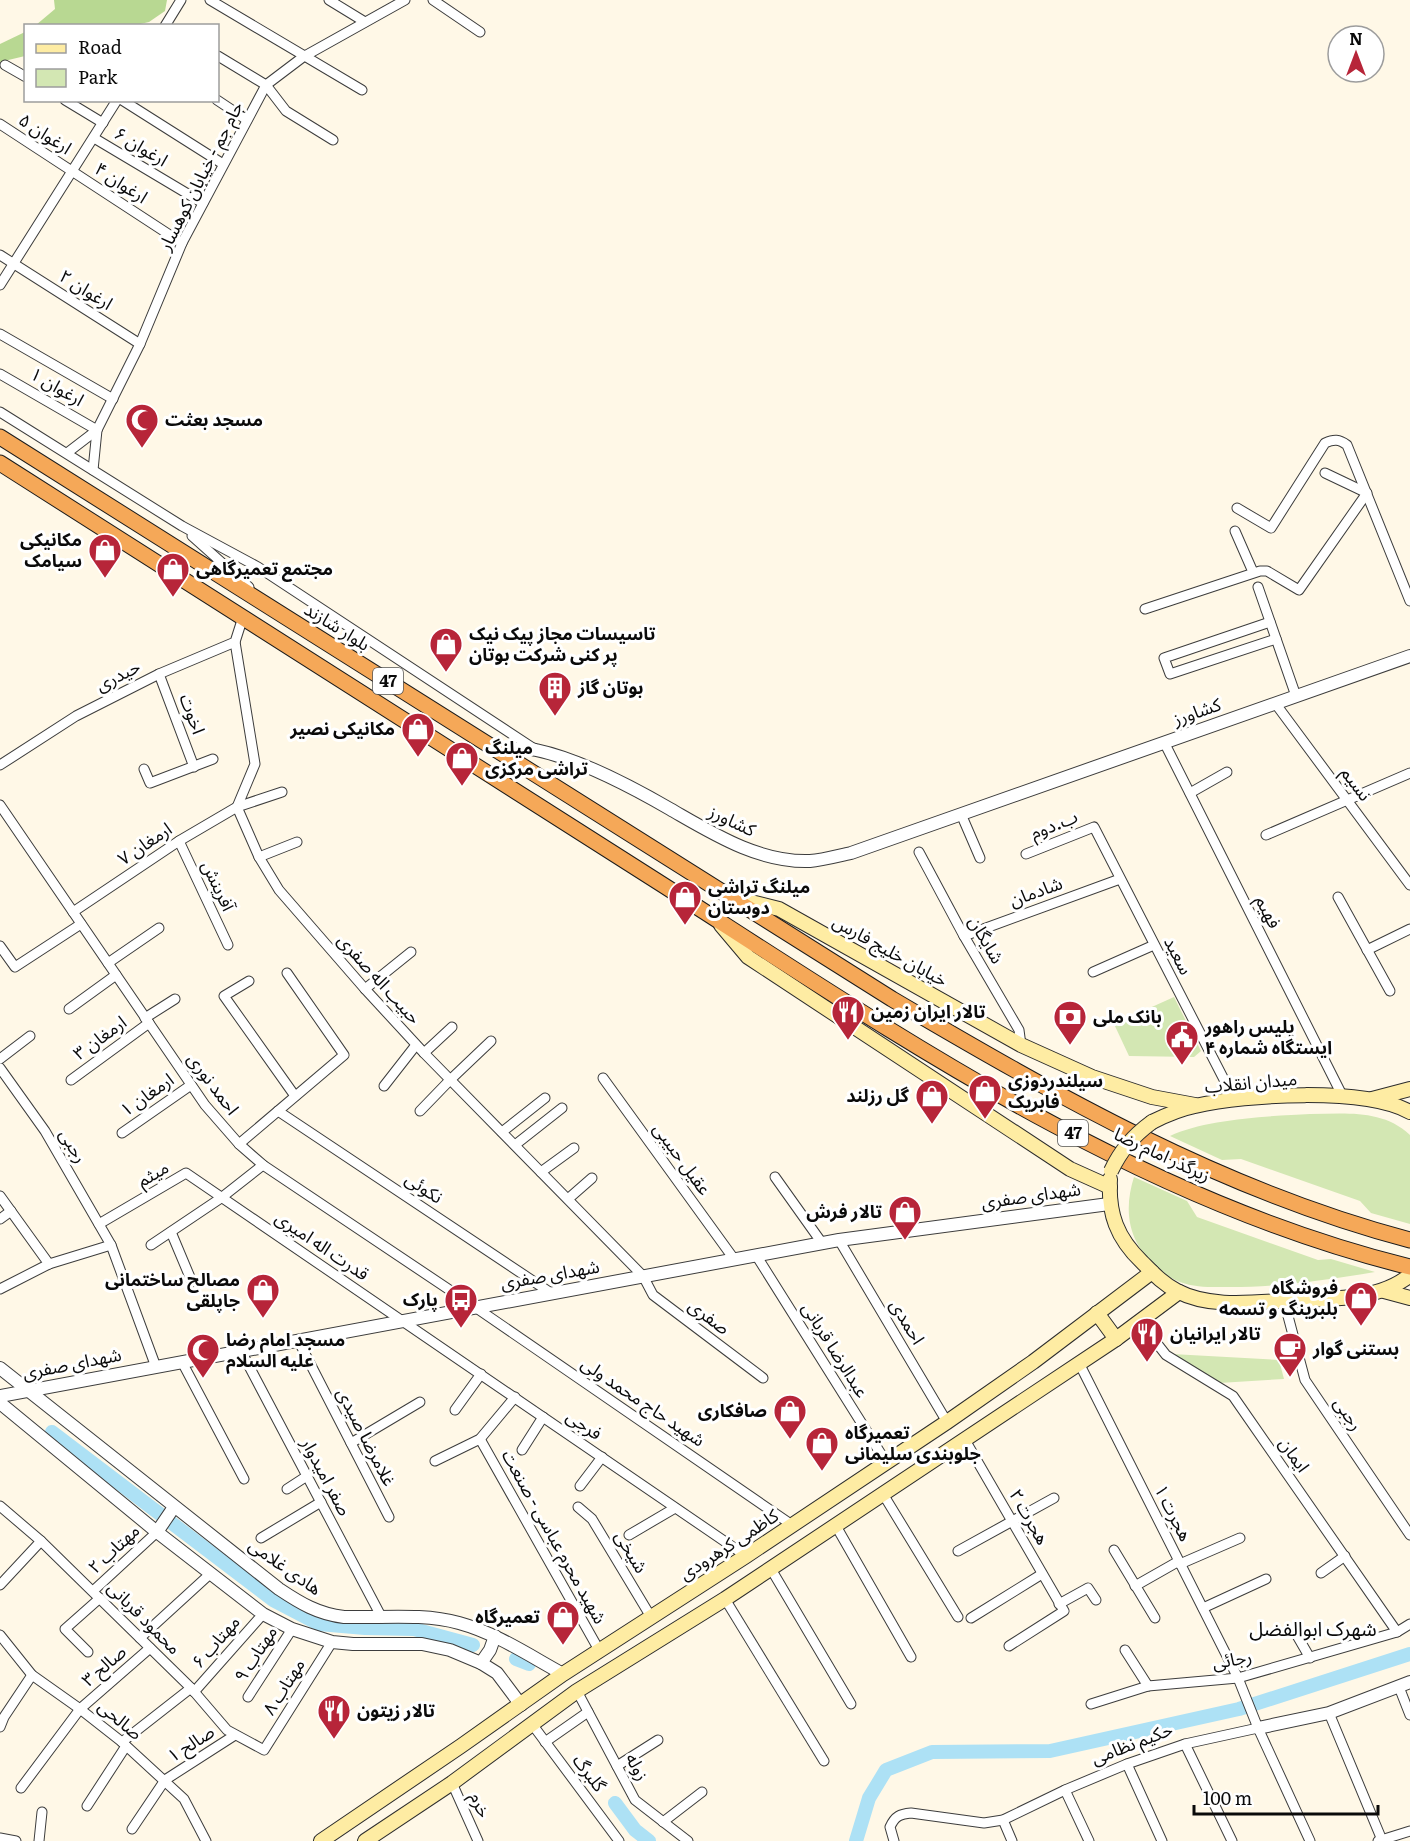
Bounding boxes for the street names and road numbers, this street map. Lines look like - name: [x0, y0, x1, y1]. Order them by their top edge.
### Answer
- street label: جام جم - خیابان کوهسار: [150, 96, 251, 256]
- street label: ارغوان ۵: [14, 105, 78, 160]
- street label: ارغوان ۶: [110, 119, 174, 172]
- street label: ارغوان ۴: [90, 154, 154, 209]
- street label: ارغوان ۲: [55, 262, 119, 316]
- street label: ارغوان ۱: [26, 359, 90, 412]
- street label: بلوار شازند: [300, 595, 376, 657]
- street label: حیدری: [90, 652, 144, 697]
- road number: 47: [373, 668, 403, 694]
- street label: اخوت: [174, 689, 213, 737]
- street label: کشاورز: [1168, 690, 1225, 732]
- street label: نسیم: [1334, 760, 1379, 807]
- street label: کشاورز: [704, 797, 761, 843]
- street label: ب.دوم: [1026, 802, 1082, 847]
- street label: ارمغان ۷: [112, 815, 177, 871]
- street label: آفرینش: [196, 856, 243, 916]
- street label: شادمان: [1005, 869, 1066, 913]
- street label: فهیم: [1249, 890, 1289, 933]
- street label: خیابان خلیج فارس: [828, 907, 953, 993]
- street label: شایگان: [963, 910, 1012, 968]
- street label: حبیب اله صفری: [332, 927, 428, 1029]
- street label: سعید: [1158, 931, 1200, 979]
- street label: ارمغان ۳: [67, 1008, 132, 1065]
- street label: احمد نوری: [182, 1046, 247, 1120]
- street label: میدان انقلاب: [1204, 1064, 1298, 1099]
- street label: ارمغان ۱: [114, 1065, 179, 1122]
- street label: عقیل حبیبی: [648, 1116, 719, 1200]
- street label: زیرگذر امام رضا: [1109, 1119, 1215, 1190]
- road number: 47: [1058, 1120, 1088, 1146]
- street label: رجبی: [54, 1123, 95, 1168]
- street label: میثم: [131, 1153, 174, 1194]
- street label: نکوئی: [400, 1164, 449, 1209]
- street label: شهدای صفری: [979, 1174, 1082, 1215]
- street label: قدرت اله امیری: [270, 1203, 375, 1286]
- street label: شهدای صفری: [498, 1252, 602, 1296]
- street label: صفری: [683, 1291, 736, 1340]
- street label: احمدی: [884, 1293, 932, 1349]
- street label: عبدالرضا قربانی: [796, 1296, 876, 1402]
- street label: شهدای صفری: [20, 1340, 124, 1385]
- street label: شهید حاج محمد ولی: [576, 1349, 711, 1453]
- street label: غلامرضا صیدی: [331, 1382, 404, 1490]
- street label: رجبی: [1328, 1391, 1370, 1436]
- street label: فرجی: [561, 1402, 608, 1446]
- street label: ایمان: [1273, 1431, 1317, 1477]
- street label: صفر امیدوار: [295, 1432, 359, 1520]
- street label: شهید محرم عباسی - صنعت: [494, 1444, 615, 1629]
- street label: هجرت ۱: [1149, 1479, 1200, 1545]
- street label: هجرت ۲: [1003, 1483, 1057, 1549]
- street label: کاظمی کرهرودی: [673, 1501, 784, 1586]
- street label: مهتاب ۲: [81, 1517, 145, 1579]
- street label: شیخی: [609, 1525, 656, 1578]
- street label: هادی غلامی: [244, 1531, 328, 1601]
- street label: محمود قربانی: [102, 1574, 188, 1660]
- street label: مهتاب ۶: [184, 1609, 245, 1673]
- street label: مهتاب ۹: [226, 1620, 283, 1687]
- street label: صالح ۳: [75, 1638, 132, 1693]
- street label: رجائی: [1210, 1642, 1254, 1675]
- street label: مهتاب ۸: [255, 1653, 311, 1720]
- street label: صالحی: [93, 1692, 149, 1746]
- street label: حکیم نظامی: [1087, 1715, 1177, 1771]
- street label: صالح ۱: [161, 1717, 220, 1769]
- street label: گلبرگ: [567, 1748, 614, 1797]
- street label: زوله: [620, 1748, 657, 1785]
- street label: خرم: [462, 1787, 499, 1822]

